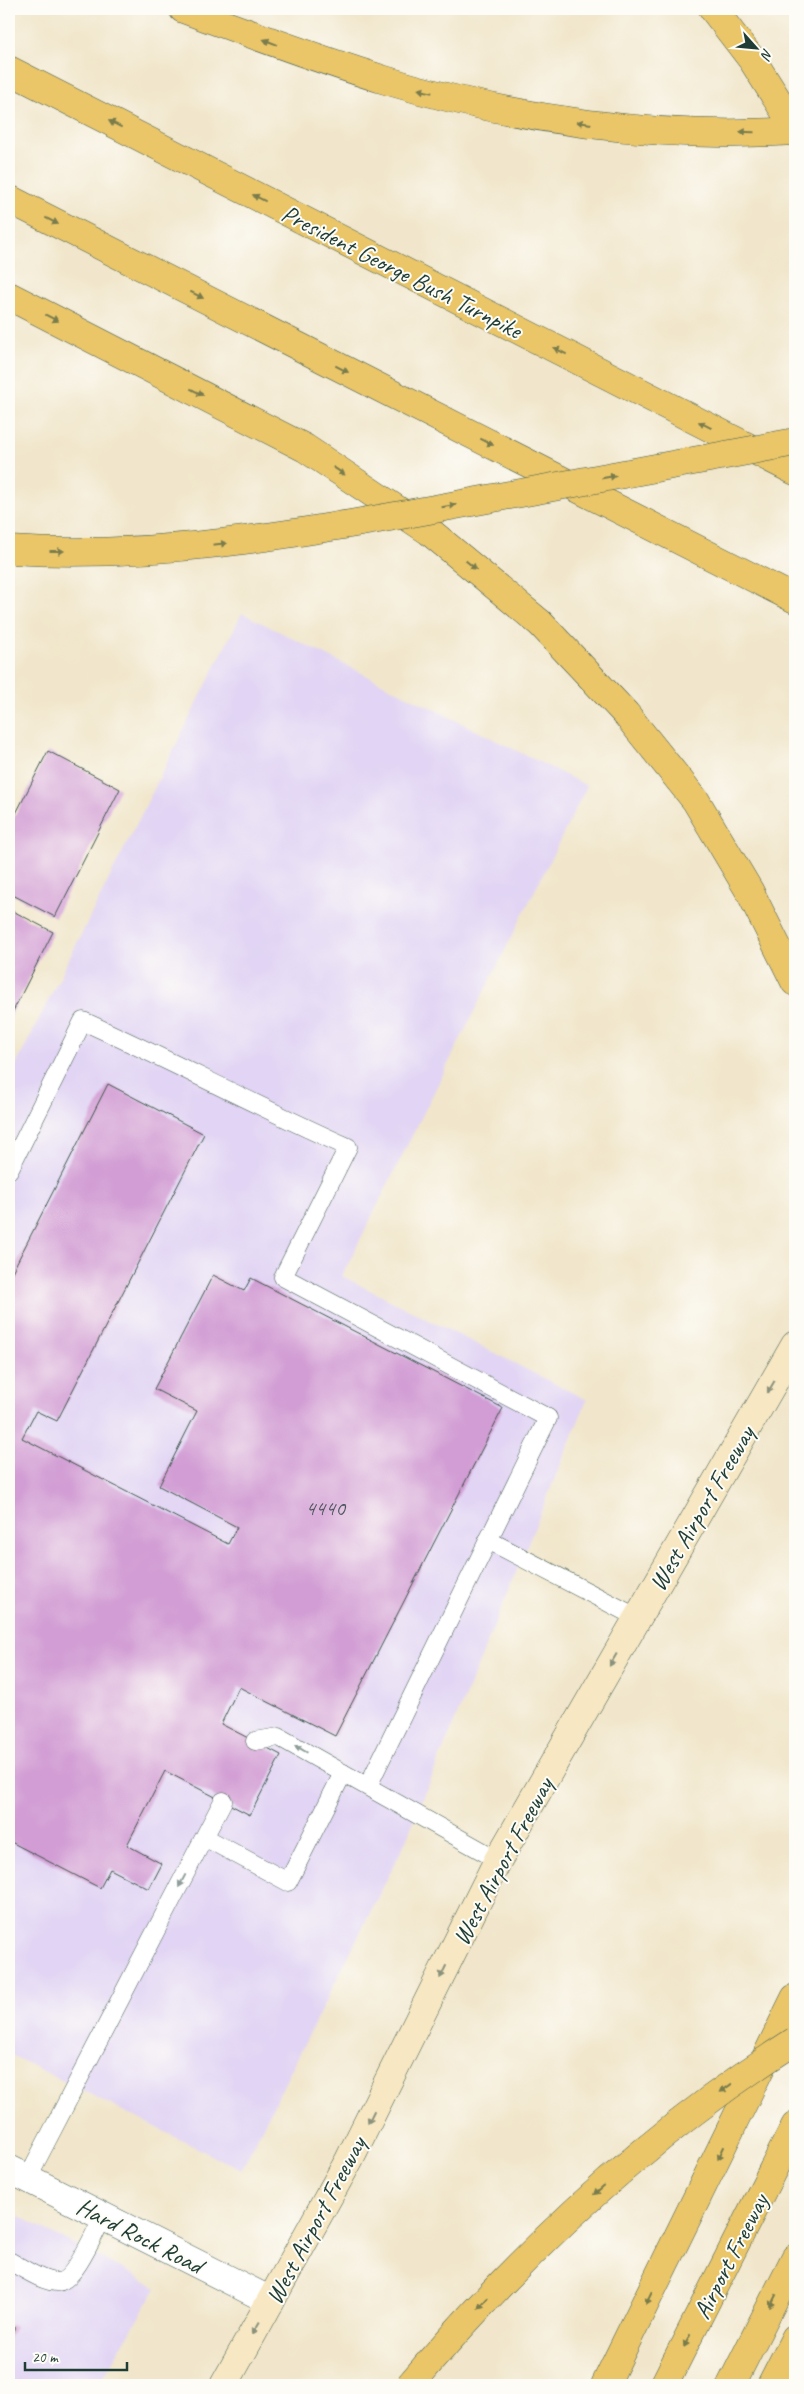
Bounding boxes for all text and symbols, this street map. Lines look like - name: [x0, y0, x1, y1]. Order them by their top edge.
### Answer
- north arrow: [732, 22, 782, 72]
- one-way arrow: [262, 38, 277, 46]
- text: N: [757, 46, 777, 63]
- one-way arrow: [418, 86, 433, 94]
- one-way arrow: [576, 118, 592, 126]
- one-way arrow: [107, 120, 122, 128]
- one-way arrow: [738, 128, 754, 136]
- one-way arrow: [252, 194, 267, 202]
- street label: President George Bush Turnpike: [276, 197, 529, 347]
- one-way arrow: [45, 217, 59, 225]
- one-way arrow: [190, 291, 204, 299]
- one-way arrow: [45, 314, 59, 322]
- one-way arrow: [553, 347, 567, 355]
- one-way arrow: [335, 365, 349, 373]
- one-way arrow: [190, 388, 204, 396]
- one-way arrow: [698, 421, 712, 429]
- one-way arrow: [480, 438, 494, 446]
- one-way arrow: [332, 466, 346, 475]
- one-way arrow: [601, 472, 617, 480]
- one-way arrow: [441, 502, 457, 510]
- one-way arrow: [212, 540, 228, 548]
- one-way arrow: [50, 547, 66, 555]
- one-way arrow: [464, 560, 477, 571]
- one-way arrow: [767, 1379, 775, 1394]
- street label: West Airport Freeway: [642, 1418, 763, 1597]
- house number: 4440: [305, 1494, 347, 1522]
- one-way arrow: [609, 1654, 618, 1667]
- one-way arrow: [293, 1745, 308, 1753]
- street label: West Airport Freeway: [445, 1770, 562, 1951]
- one-way arrow: [178, 1874, 187, 1887]
- one-way arrow: [439, 1965, 447, 1979]
- one-way arrow: [719, 2083, 733, 2093]
- one-way arrow: [366, 2110, 374, 2124]
- street label: West Airport Freeway: [258, 2129, 375, 2310]
- one-way arrow: [717, 2146, 725, 2160]
- one-way arrow: [593, 2184, 606, 2195]
- street label: Airport Freeway: [686, 2186, 777, 2324]
- street label: Hard Rock Road: [71, 2190, 212, 2283]
- one-way arrow: [645, 2291, 653, 2305]
- one-way arrow: [769, 2294, 777, 2309]
- one-way arrow: [477, 2297, 489, 2309]
- one-way arrow: [252, 2321, 261, 2334]
- one-way arrow: [683, 2334, 691, 2348]
- scale bar: [25, 2339, 128, 2371]
- text: 20 m: [32, 2348, 59, 2367]

